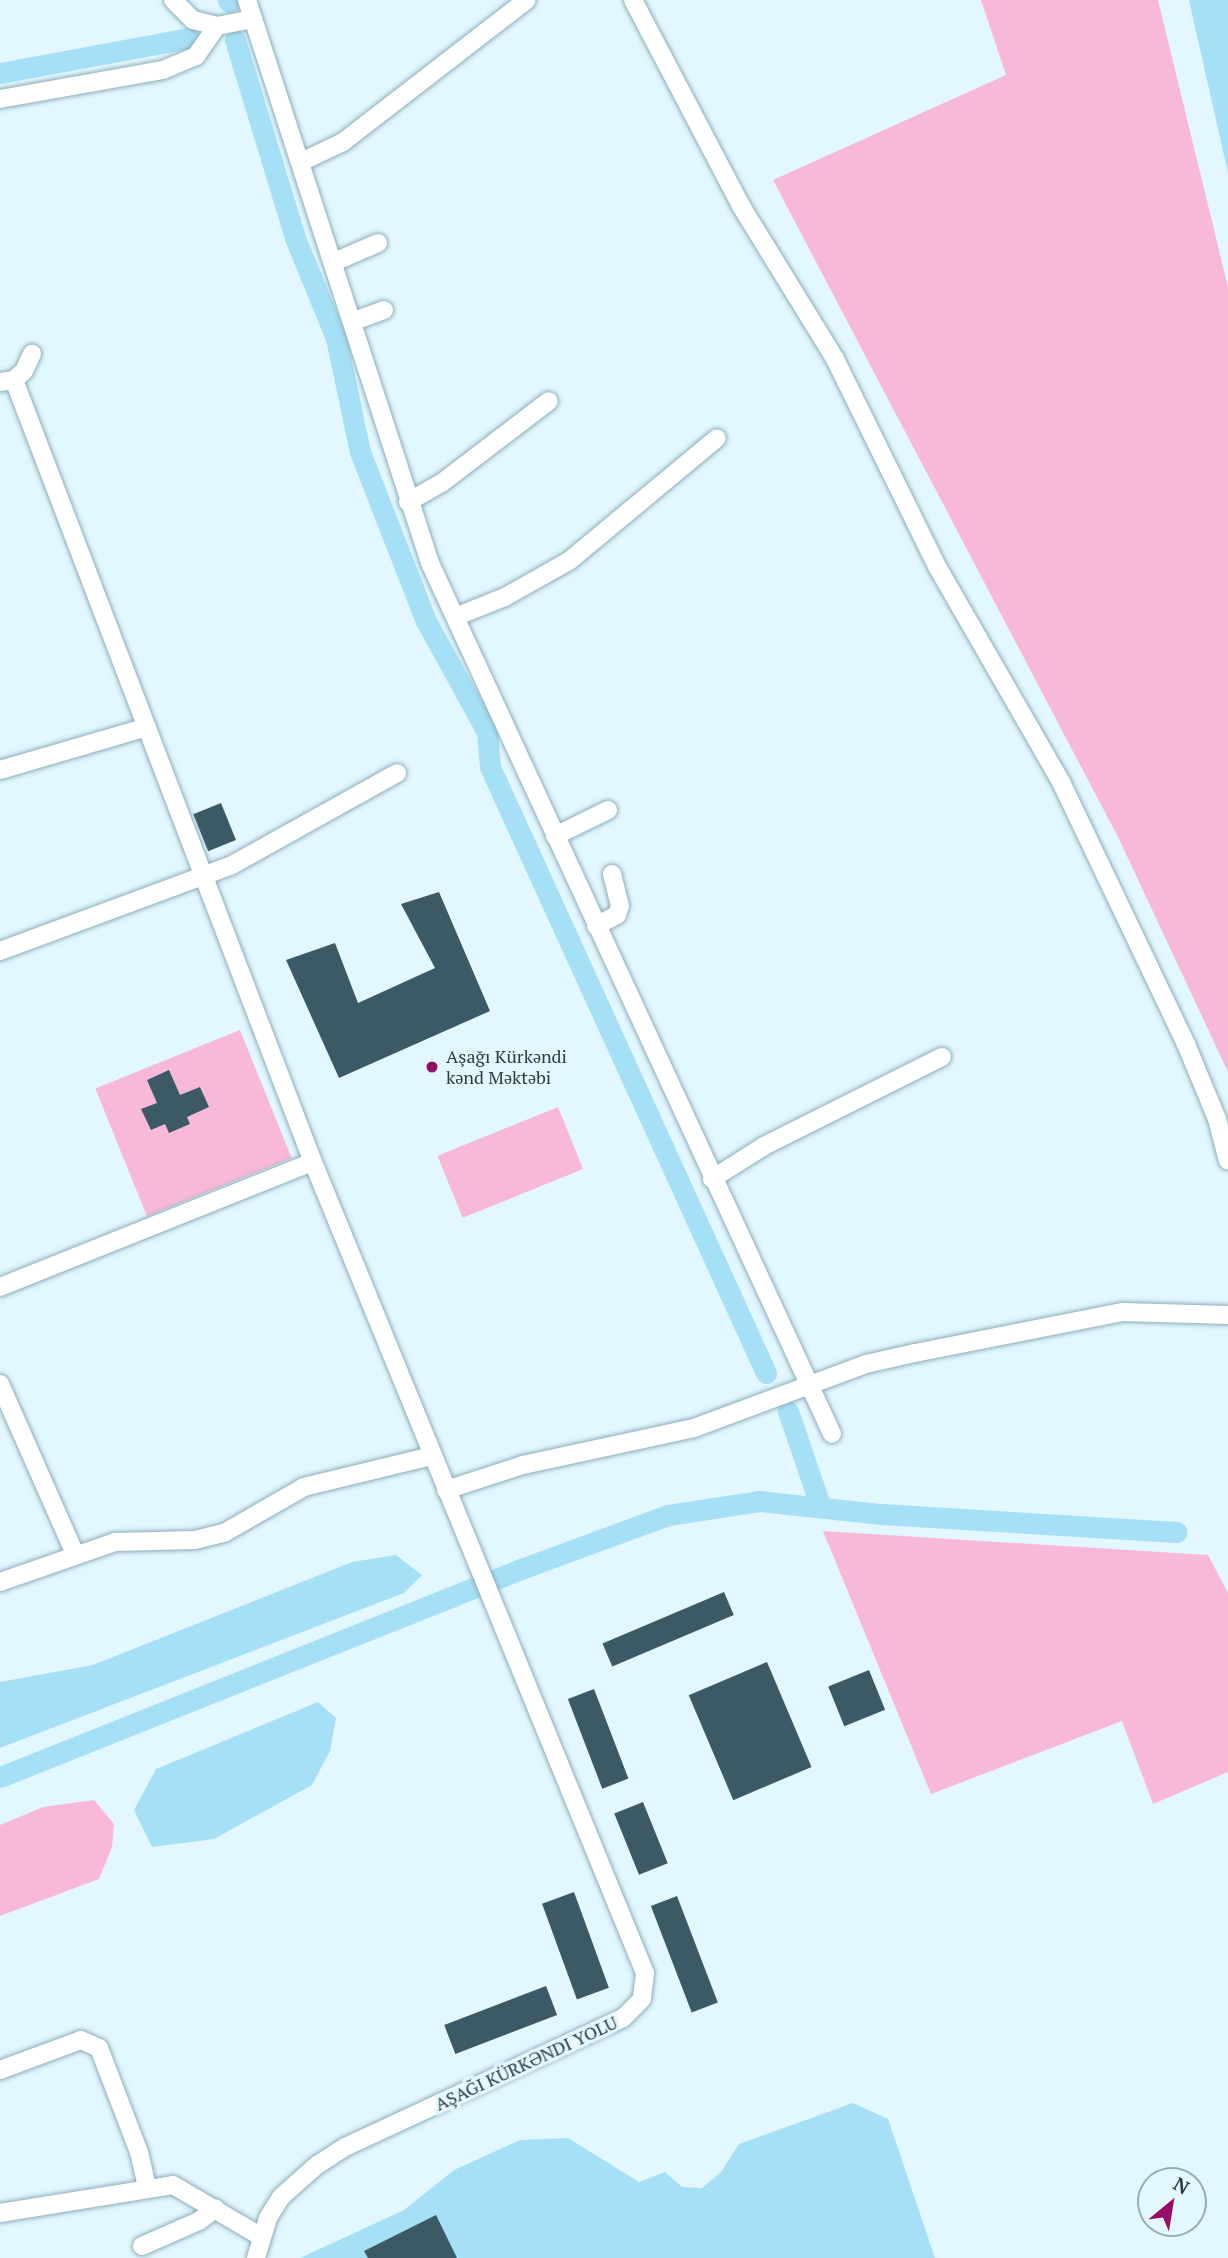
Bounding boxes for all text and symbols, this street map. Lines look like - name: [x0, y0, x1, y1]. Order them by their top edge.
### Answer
- place label: Aşağı Kürkəndi kənd Məktəbi: [446, 1046, 567, 1088]
- marker: Aşağı Kürkəndi kənd Məktəbi: [424, 1059, 440, 1075]
- street label: AŞAĞI KÜRKƏNDI YOLU: [431, 2011, 621, 2115]
- north arrow: [1137, 2167, 1207, 2237]
- text: N: [1169, 2171, 1194, 2200]

